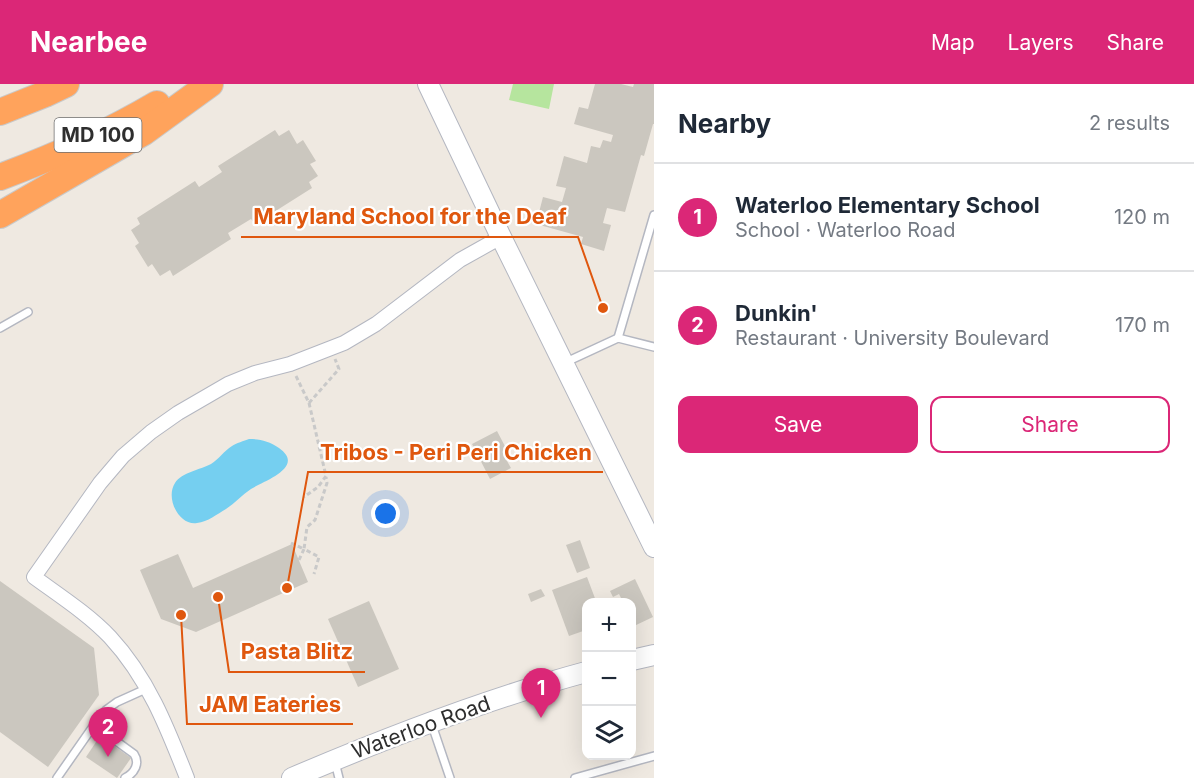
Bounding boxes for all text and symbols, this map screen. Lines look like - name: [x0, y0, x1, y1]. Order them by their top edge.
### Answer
- text: Nearbee: [30, 25, 147, 59]
- text: Map: [931, 30, 975, 55]
- text: Layers: [1008, 30, 1074, 55]
- text: Share: [1107, 30, 1164, 55]
- text: Nearby: [678, 108, 771, 139]
- text: 2 results: [1089, 111, 1170, 135]
- road number: MD 100: [54, 118, 142, 152]
- text: Waterloo Elementary School: [735, 192, 1040, 218]
- callout: Maryland School for the Deaf: [241, 197, 578, 237]
- text: Maryland School for the Deaf: [253, 203, 567, 229]
- text: 1: [693, 205, 702, 229]
- text: 120 m: [1114, 205, 1170, 229]
- text: School · Waterloo Road: [735, 218, 955, 242]
- text: Dunkin': [735, 300, 818, 326]
- text: 2: [691, 313, 704, 337]
- text: 170 m: [1115, 313, 1170, 337]
- text: Restaurant · University Boulevard: [735, 326, 1049, 350]
- button: Save: [678, 396, 918, 453]
- button: Share: [930, 396, 1170, 453]
- callout: Tribos - Peri Peri Chicken: [308, 432, 603, 472]
- text: Tribos - Peri Peri Chicken: [320, 439, 592, 465]
- your location: [371, 499, 400, 528]
- map controls: [582, 598, 636, 760]
- button: +: [582, 598, 636, 652]
- callout: Pasta Blitz: [229, 632, 365, 672]
- text: Pasta Blitz: [241, 638, 353, 664]
- button: −: [582, 652, 636, 706]
- pin: 1: [522, 668, 560, 718]
- callout: JAM Eateries: [187, 684, 353, 724]
- street label: Waterloo Road: [348, 690, 494, 764]
- text: JAM Eateries: [199, 691, 341, 717]
- button: layers: [582, 706, 636, 760]
- pin: 2: [88, 708, 128, 757]

